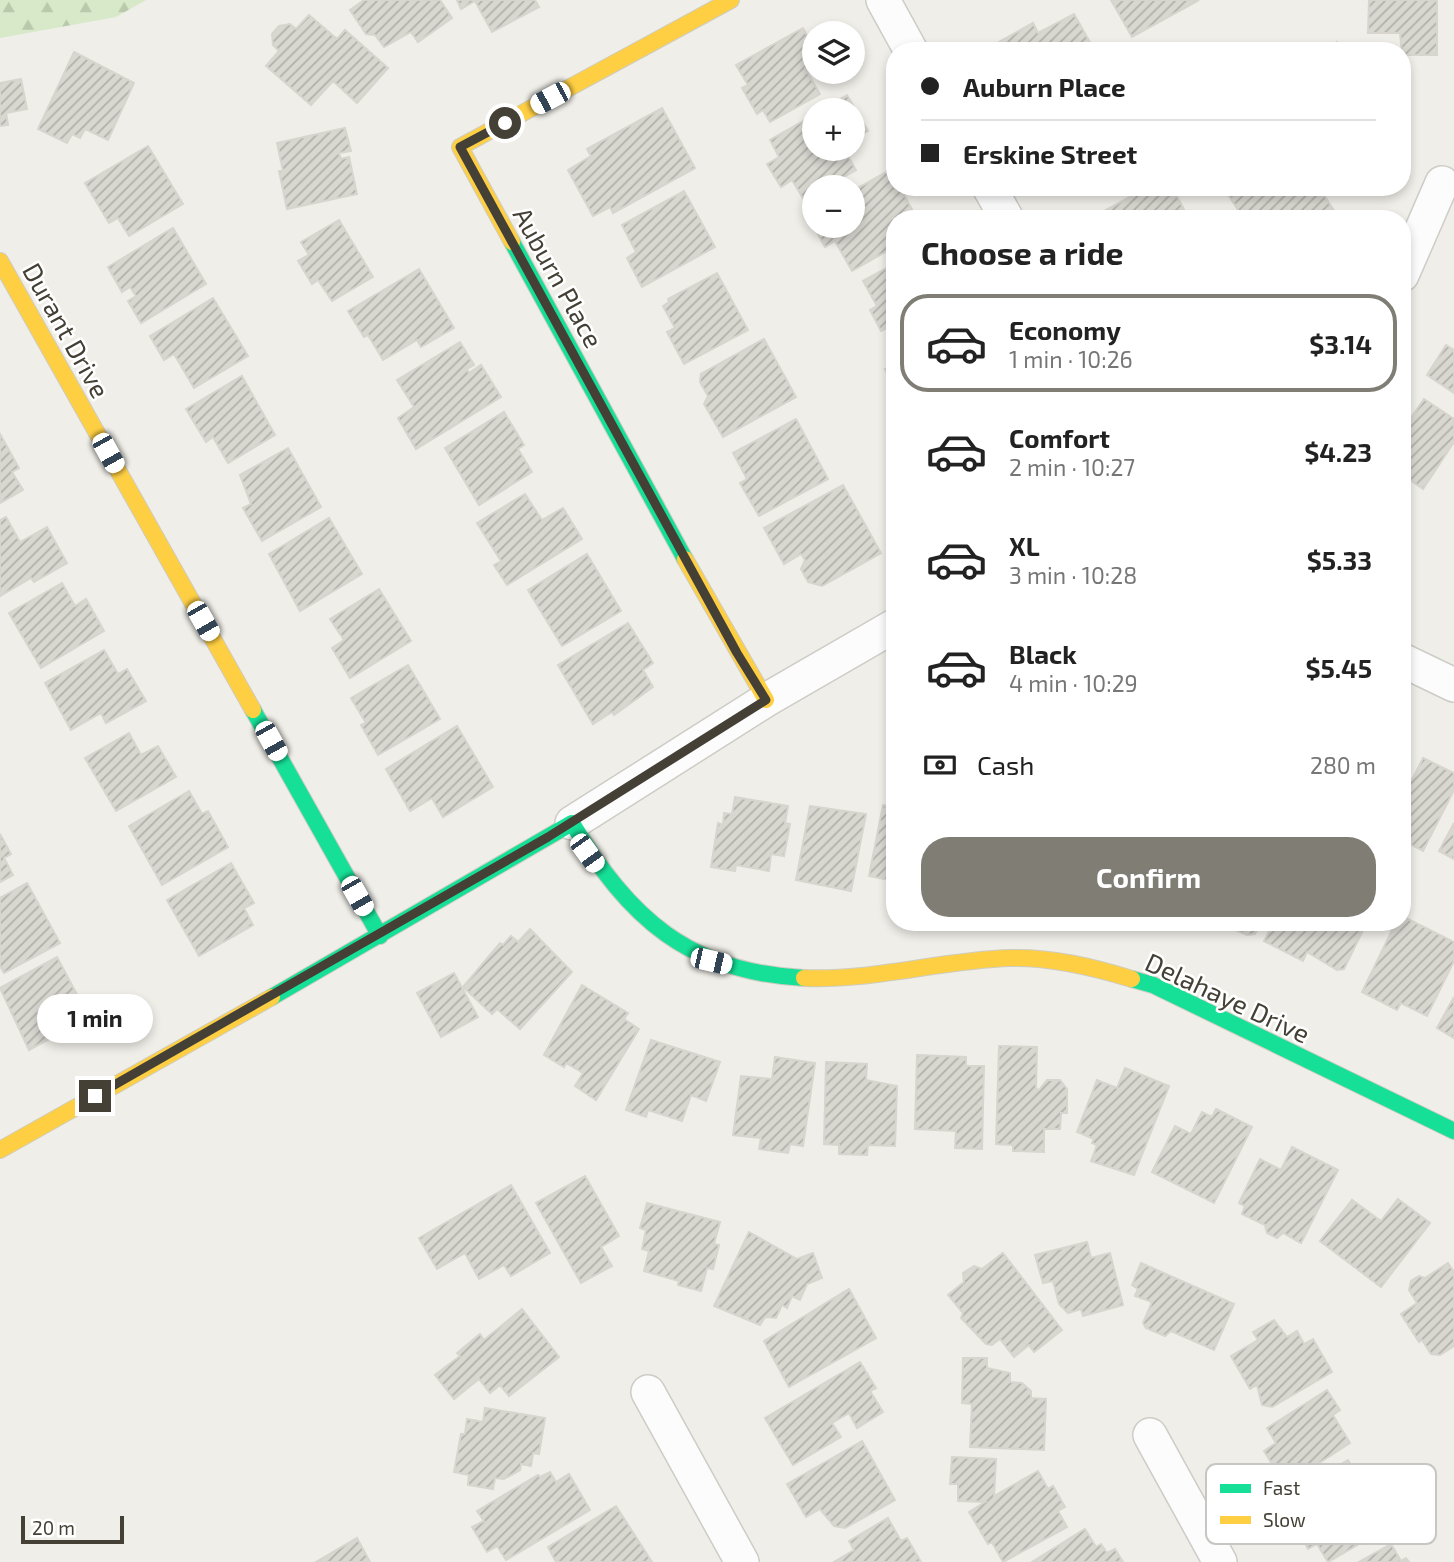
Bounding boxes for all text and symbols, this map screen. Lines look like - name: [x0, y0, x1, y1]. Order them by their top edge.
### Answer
- map controls: [802, 21, 865, 238]
- button: layers: [802, 21, 865, 84]
- text: Auburn Place: [963, 71, 1126, 102]
- car: [527, 79, 574, 117]
- button: +: [802, 98, 865, 161]
- route start: [489, 107, 521, 139]
- text: Erskine Street: [963, 138, 1137, 169]
- button: −: [802, 175, 865, 238]
- street label: Auburn Place: [508, 201, 610, 353]
- text: Choose a ride: [921, 233, 1124, 271]
- street label: Durant Drive: [17, 257, 117, 403]
- icon: car: [925, 312, 988, 375]
- text: Economy: [1009, 314, 1121, 345]
- text: $3.14: [1309, 328, 1372, 359]
- text: 1 min · 10:26: [1009, 345, 1133, 373]
- icon: car: [925, 420, 988, 483]
- text: Comfort: [1009, 422, 1110, 453]
- car: [89, 430, 128, 476]
- text: $4.23: [1304, 436, 1372, 467]
- text: 2 min · 10:27: [1009, 453, 1135, 481]
- icon: car: [925, 528, 988, 591]
- text: XL: [1009, 530, 1040, 561]
- text: $5.33: [1307, 544, 1372, 575]
- text: 3 min · 10:28: [1009, 561, 1137, 589]
- car: [184, 598, 223, 644]
- icon: car: [925, 636, 988, 699]
- text: Black: [1009, 638, 1077, 669]
- text: $5.45: [1305, 652, 1372, 683]
- text: 4 min · 10:29: [1009, 669, 1138, 697]
- car: [252, 718, 291, 764]
- icon: cash: [921, 746, 959, 784]
- text: Cash: [977, 749, 1034, 780]
- text: 280 m: [1310, 751, 1376, 779]
- car: [567, 830, 608, 876]
- button: Confirm: [921, 837, 1376, 917]
- car: [338, 873, 377, 919]
- street label: Delahaye Drive: [1141, 945, 1315, 1049]
- car: [689, 946, 734, 976]
- callout: 1 min: [37, 995, 153, 1044]
- text: 1 min: [67, 1004, 123, 1032]
- route end: [79, 1080, 111, 1112]
- legend: [1206, 1464, 1436, 1544]
- text: Fast: [1263, 1476, 1300, 1499]
- text: Slow: [1263, 1508, 1306, 1531]
- scale bar: [21, 1513, 124, 1545]
- text: 20 m: [32, 1516, 75, 1539]

